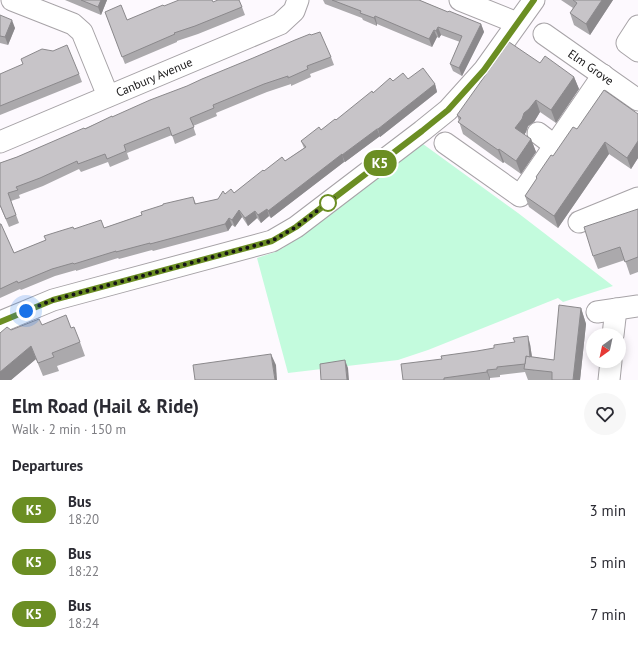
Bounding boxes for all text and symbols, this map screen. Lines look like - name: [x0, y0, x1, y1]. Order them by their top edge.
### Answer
- street label: Elm Grove: [565, 46, 617, 88]
- street label: Canbury Avenue: [113, 54, 195, 100]
- line badge: K5: [362, 150, 398, 176]
- text: K5: [372, 154, 388, 172]
- unlabelled marker: [319, 194, 337, 212]
- your location: [16, 301, 36, 321]
- north arrow: [586, 328, 626, 368]
- map controls: [586, 328, 626, 368]
- button: heart: [584, 393, 626, 435]
- text: Elm Road (Hail & Ride): [12, 394, 199, 418]
- text: Walk · 2 min · 150 m: [12, 421, 126, 438]
- text: Departures: [12, 456, 83, 475]
- text: Bus: [68, 492, 91, 511]
- text: K5: [26, 501, 42, 519]
- text: 3 min: [589, 501, 626, 520]
- text: 18:20: [68, 511, 99, 528]
- text: Bus: [68, 544, 91, 563]
- text: K5: [26, 553, 42, 571]
- text: 5 min: [589, 553, 626, 572]
- text: 18:22: [68, 563, 99, 580]
- text: Bus: [68, 596, 91, 615]
- text: K5: [26, 605, 42, 623]
- text: 7 min: [590, 605, 626, 624]
- text: 18:24: [68, 615, 99, 632]

